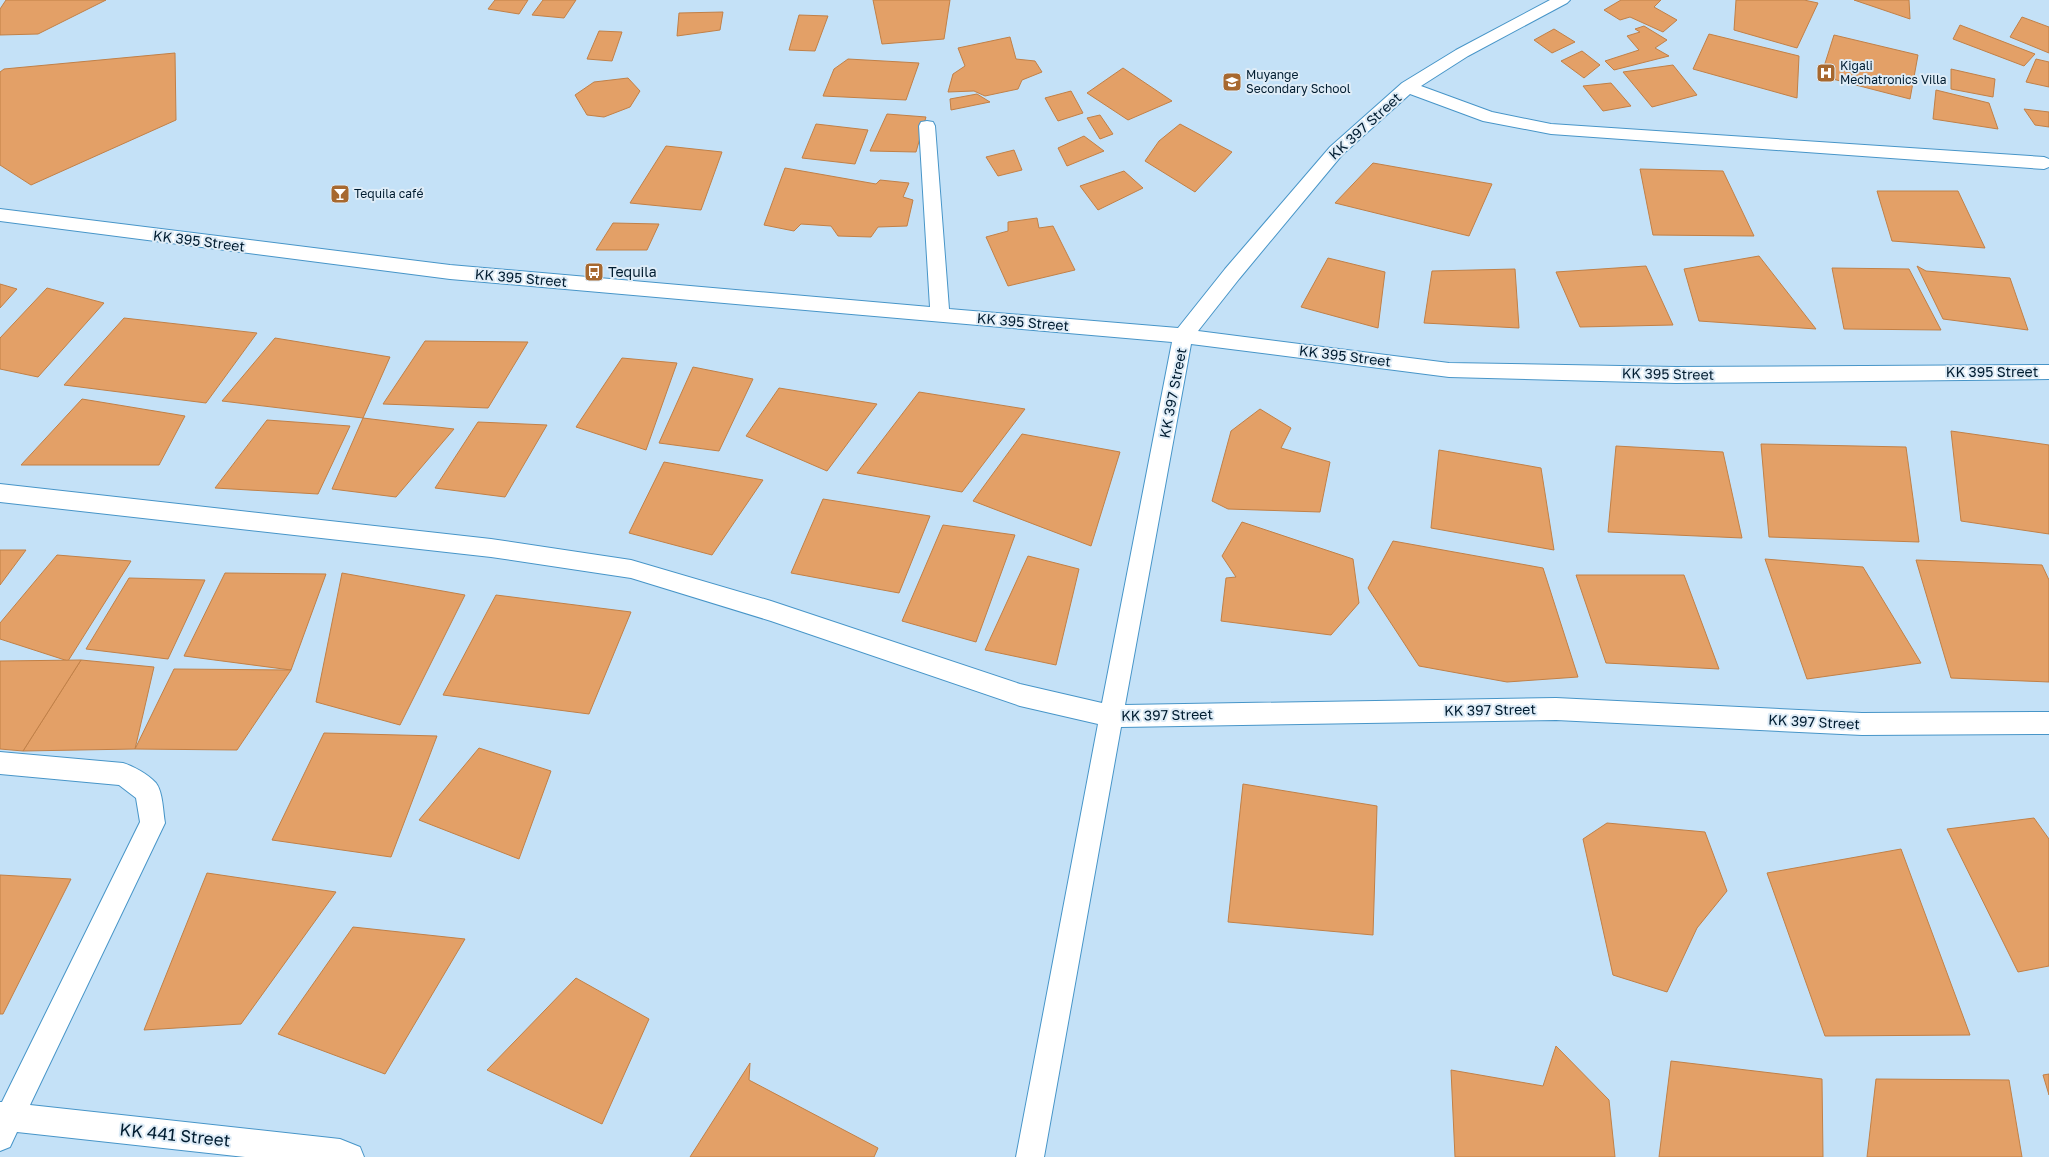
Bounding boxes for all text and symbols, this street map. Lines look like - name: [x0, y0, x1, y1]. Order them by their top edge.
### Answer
- place label: Kigali Mechatronics Villa: [1840, 58, 1947, 87]
- hospital icon: Kigali Mechatronics Villa: [1815, 62, 1837, 84]
- place label: Muyange Secondary School: [1246, 67, 1351, 96]
- school or university icon: Muyange Secondary School: [1221, 71, 1243, 93]
- street label: KK 397 Street: [1325, 89, 1404, 163]
- bar icon: Tequila café: [329, 183, 351, 205]
- place label: Tequila café: [354, 186, 423, 201]
- street label: KK 395 Street: [152, 226, 246, 255]
- bus stop icon: Tequila: [583, 261, 605, 283]
- place label: Tequila: [608, 263, 657, 280]
- street label: KK 395 Street: [474, 265, 568, 290]
- street label: KK 395 Street: [976, 309, 1070, 334]
- street label: KK 395 Street: [1298, 341, 1392, 370]
- street label: KK 397 Street: [1155, 346, 1190, 440]
- street label: KK 395 Street: [1946, 363, 2038, 380]
- street label: KK 395 Street: [1622, 364, 1714, 383]
- street label: KK 397 Street: [1444, 700, 1536, 719]
- street label: KK 397 Street: [1121, 705, 1213, 724]
- street label: KK 397 Street: [1768, 711, 1860, 732]
- street label: KK 441 Street: [119, 1118, 232, 1151]

